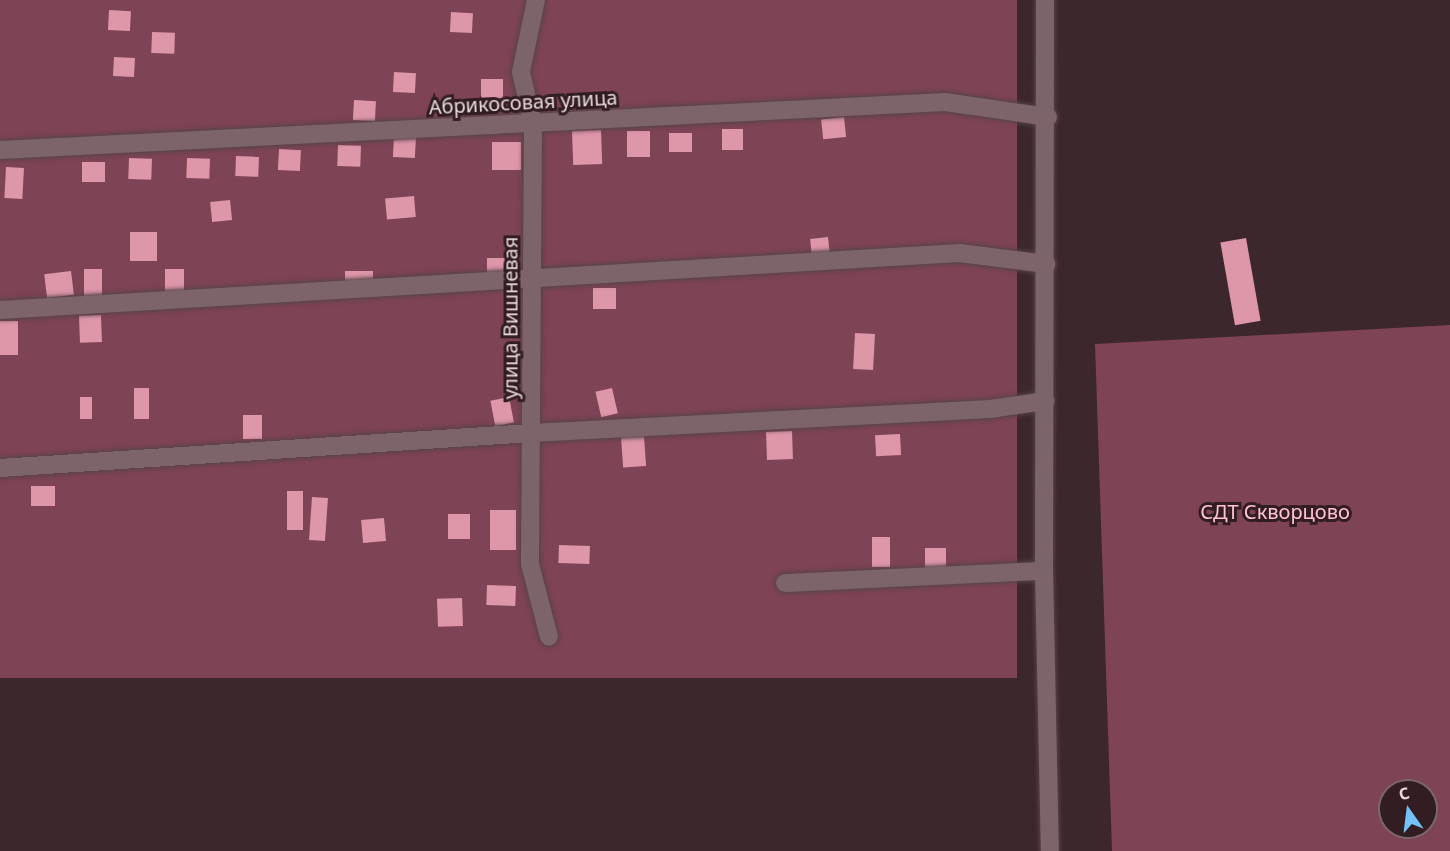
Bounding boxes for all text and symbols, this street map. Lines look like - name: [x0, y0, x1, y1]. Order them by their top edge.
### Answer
- street label: Абрикосовая улица: [428, 85, 618, 119]
- street label: улица Вишневая: [498, 237, 522, 399]
- park label: СДТ Скворцово: [1200, 499, 1350, 523]
- north arrow: [1378, 779, 1438, 839]
- text: С: [1396, 782, 1412, 805]

